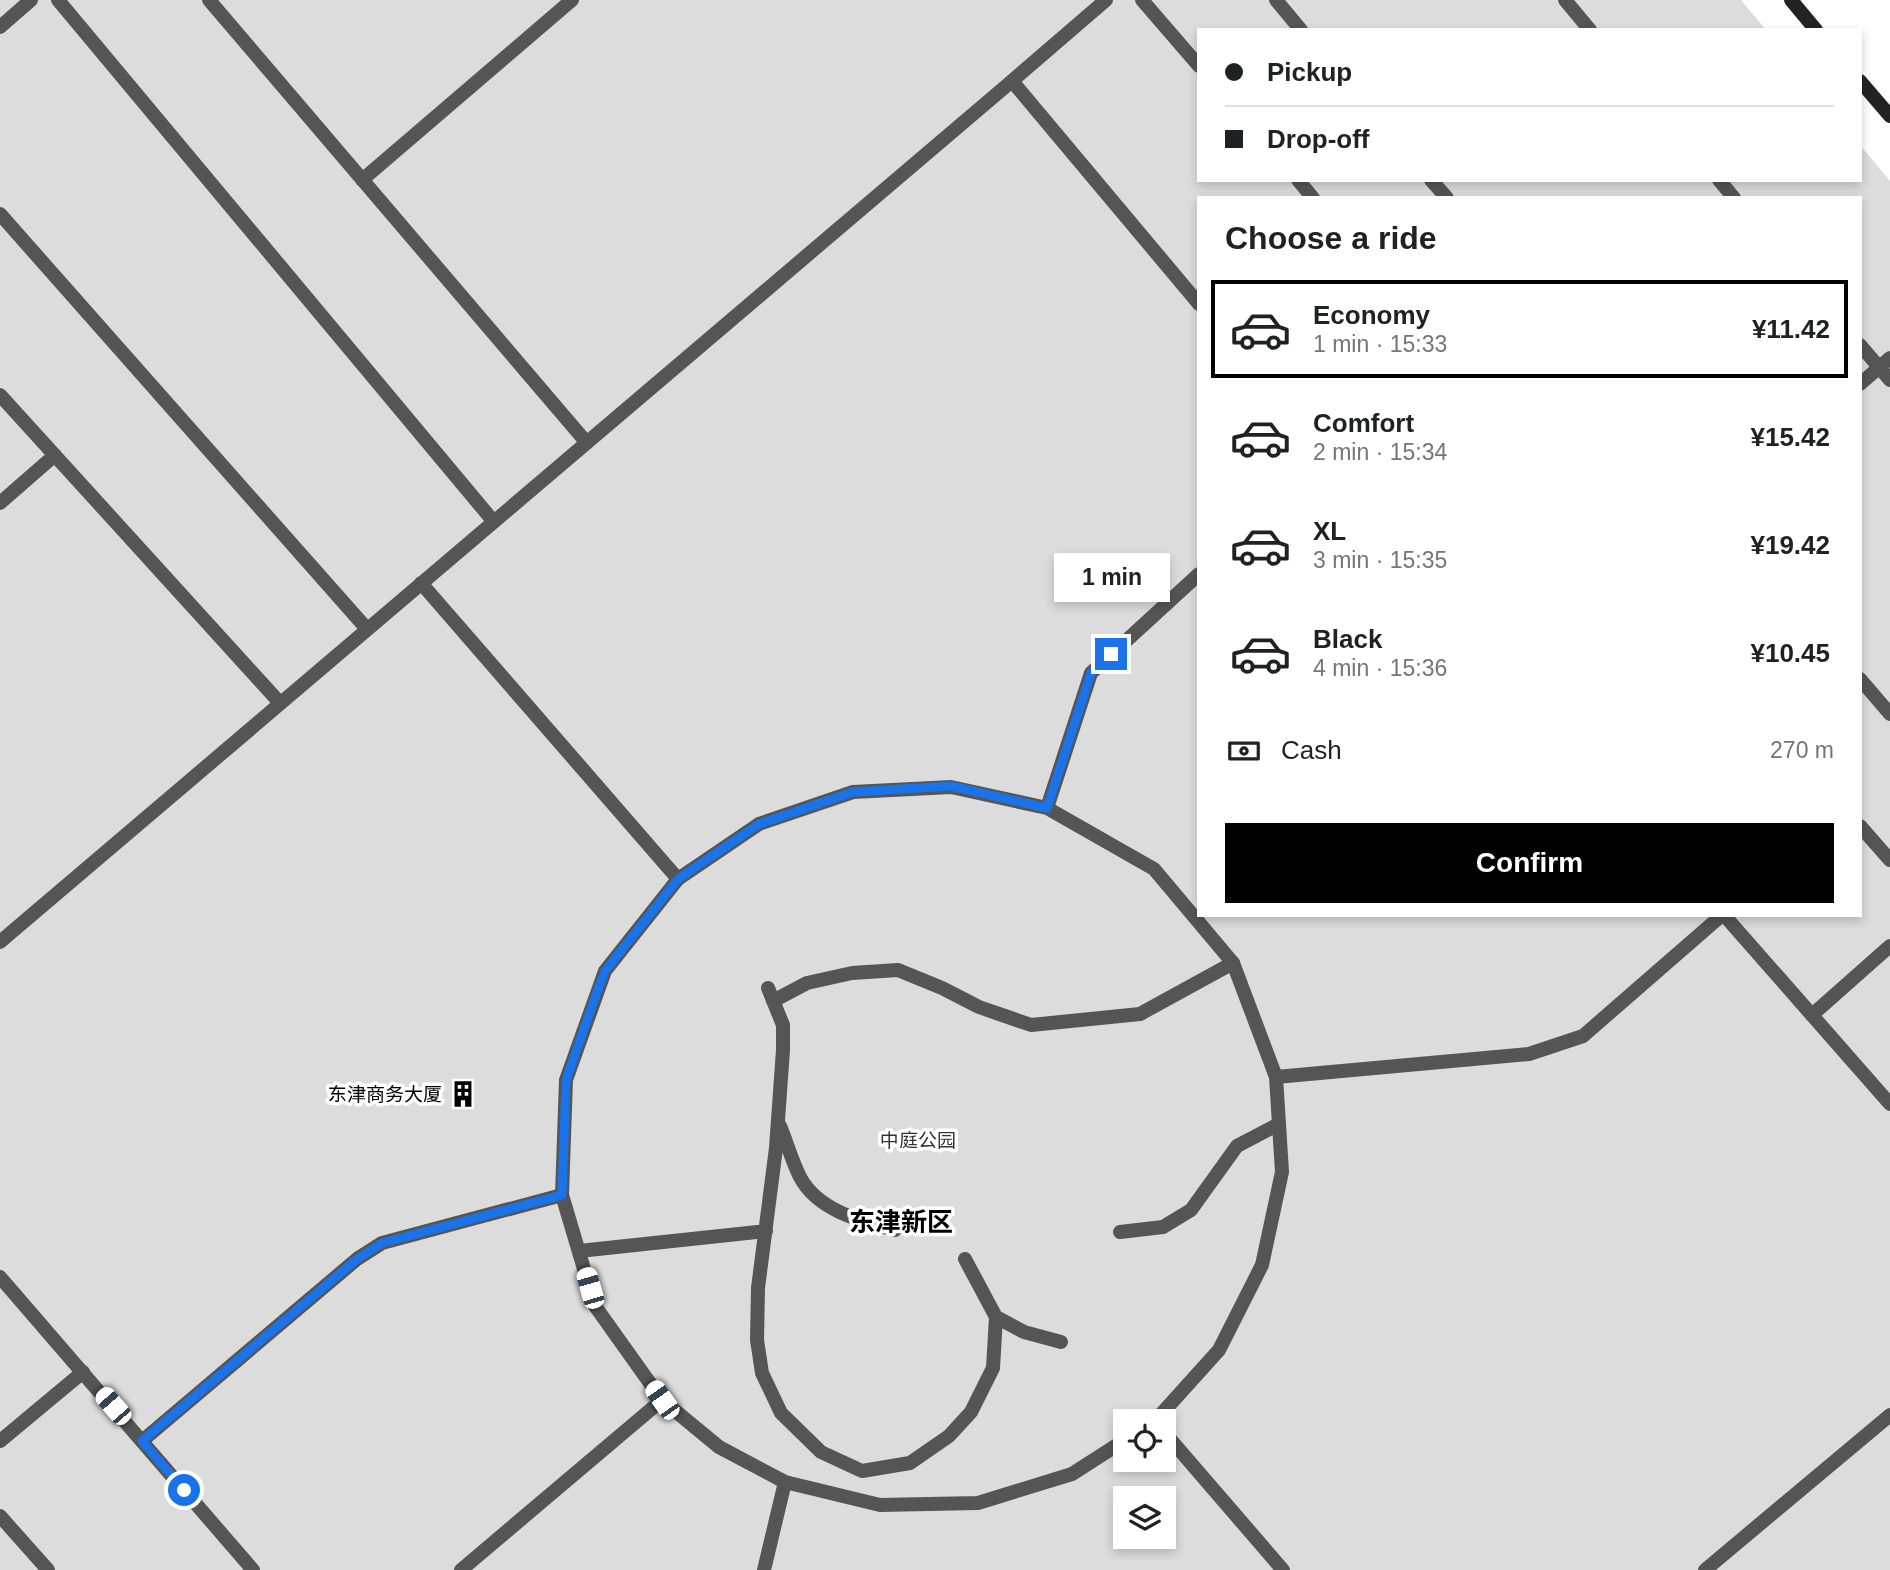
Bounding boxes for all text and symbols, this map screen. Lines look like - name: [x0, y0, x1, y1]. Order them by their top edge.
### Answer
- text: Pickup: [1267, 57, 1352, 87]
- text: Drop-off: [1267, 124, 1370, 154]
- text: Choose a ride: [1225, 220, 1437, 256]
- icon: car: [1229, 298, 1292, 361]
- text: Economy: [1313, 300, 1430, 330]
- text: ¥11.42: [1752, 314, 1830, 344]
- text: 1 min · 15:33: [1313, 331, 1447, 357]
- icon: car: [1229, 406, 1292, 469]
- text: Comfort: [1313, 408, 1414, 438]
- text: ¥15.42: [1750, 422, 1830, 452]
- text: 2 min · 15:34: [1313, 439, 1447, 465]
- icon: car: [1229, 514, 1292, 577]
- text: XL: [1313, 516, 1346, 546]
- text: ¥19.42: [1750, 530, 1830, 560]
- text: 3 min · 15:35: [1313, 547, 1447, 573]
- callout: 1 min: [1053, 552, 1169, 602]
- text: 1 min: [1082, 564, 1142, 590]
- icon: car: [1229, 622, 1292, 685]
- text: Black: [1313, 624, 1382, 654]
- route end: [1095, 638, 1127, 670]
- text: ¥10.45: [1750, 638, 1830, 668]
- text: 4 min · 15:36: [1313, 655, 1447, 681]
- icon: cash: [1225, 732, 1263, 770]
- text: Cash: [1281, 735, 1342, 765]
- text: 270 m: [1770, 737, 1834, 763]
- button: Confirm: [1225, 823, 1834, 903]
- building icon: 东津商务大厦: [448, 1079, 478, 1109]
- place label: 东津商务大厦: [328, 1084, 442, 1105]
- park label: 中庭公园: [880, 1130, 956, 1151]
- district label: 东津新区: [849, 1207, 953, 1237]
- car: [575, 1265, 606, 1311]
- car: [642, 1377, 683, 1423]
- car: [92, 1383, 135, 1429]
- map controls: [1113, 1409, 1176, 1549]
- button: locate: [1113, 1409, 1176, 1472]
- route start: [168, 1474, 200, 1506]
- button: layers: [1113, 1486, 1176, 1549]

